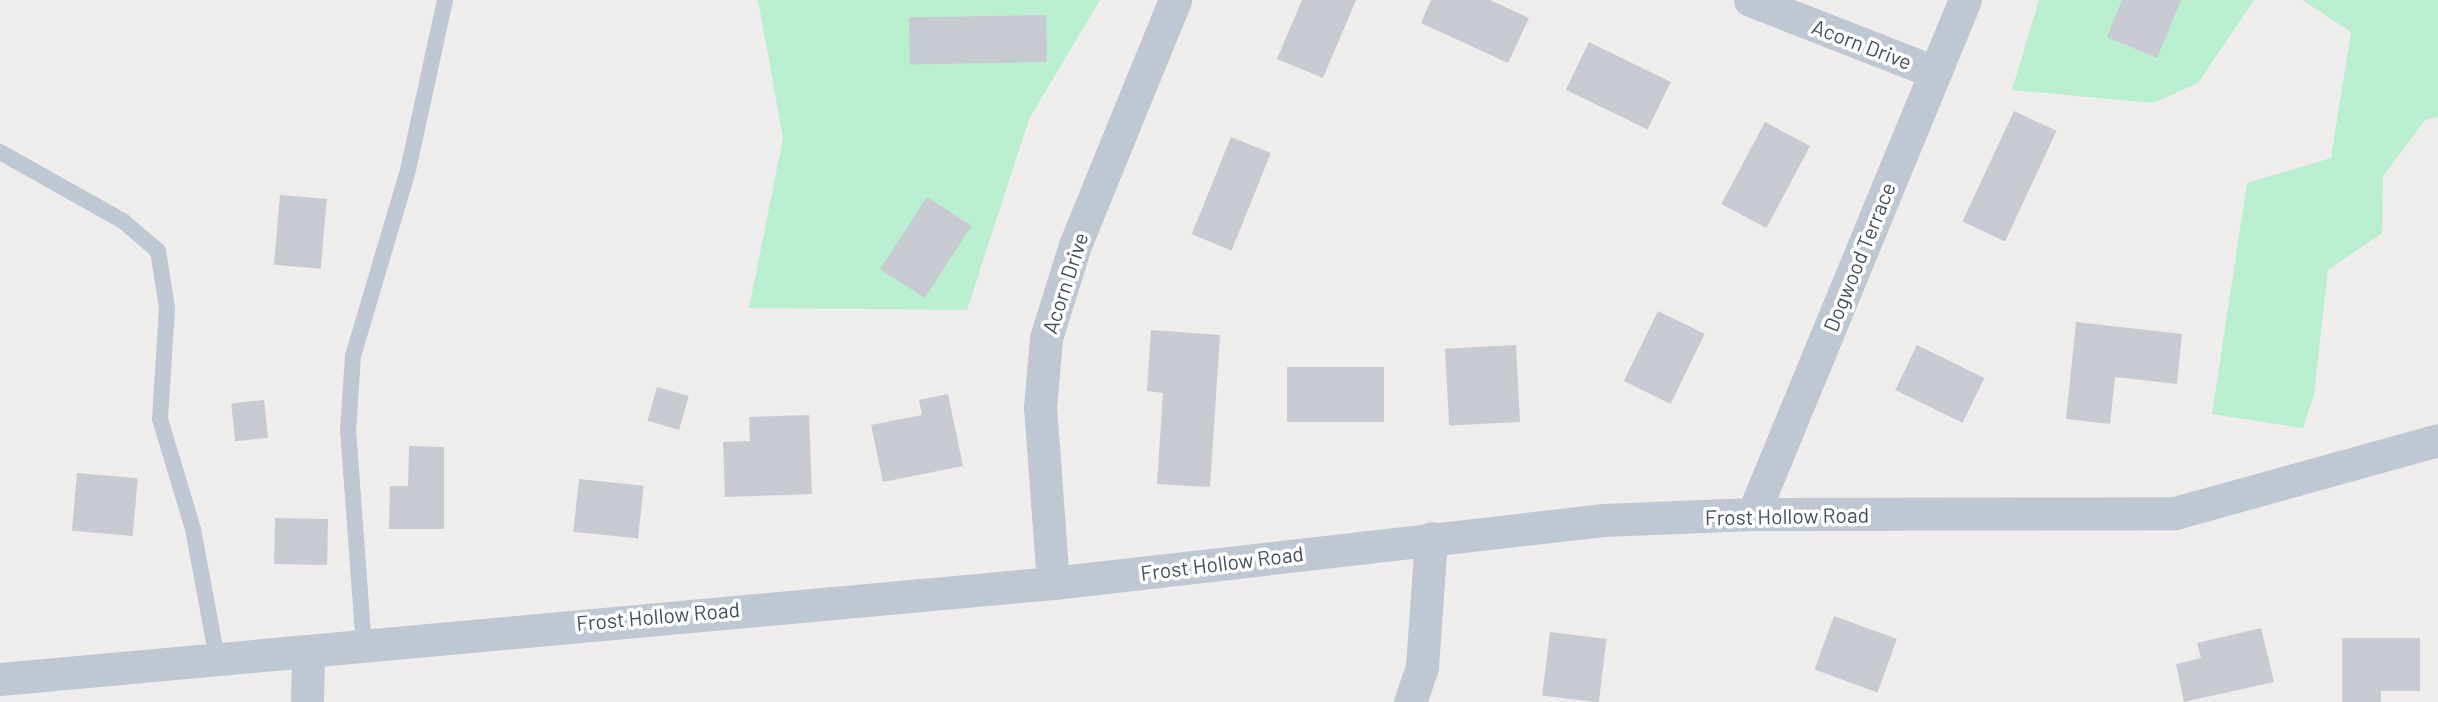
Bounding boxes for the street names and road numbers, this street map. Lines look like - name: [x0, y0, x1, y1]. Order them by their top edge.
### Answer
- street label: Acorn Drive: [1809, 13, 1915, 75]
- street label: Dogwood Terrace: [1818, 179, 1900, 335]
- street label: Acorn Drive: [1037, 229, 1093, 337]
- street label: Frost Hollow Road: [1705, 502, 1869, 530]
- street label: Frost Hollow Road: [1139, 540, 1305, 586]
- street label: Frost Hollow Road: [575, 596, 741, 636]

